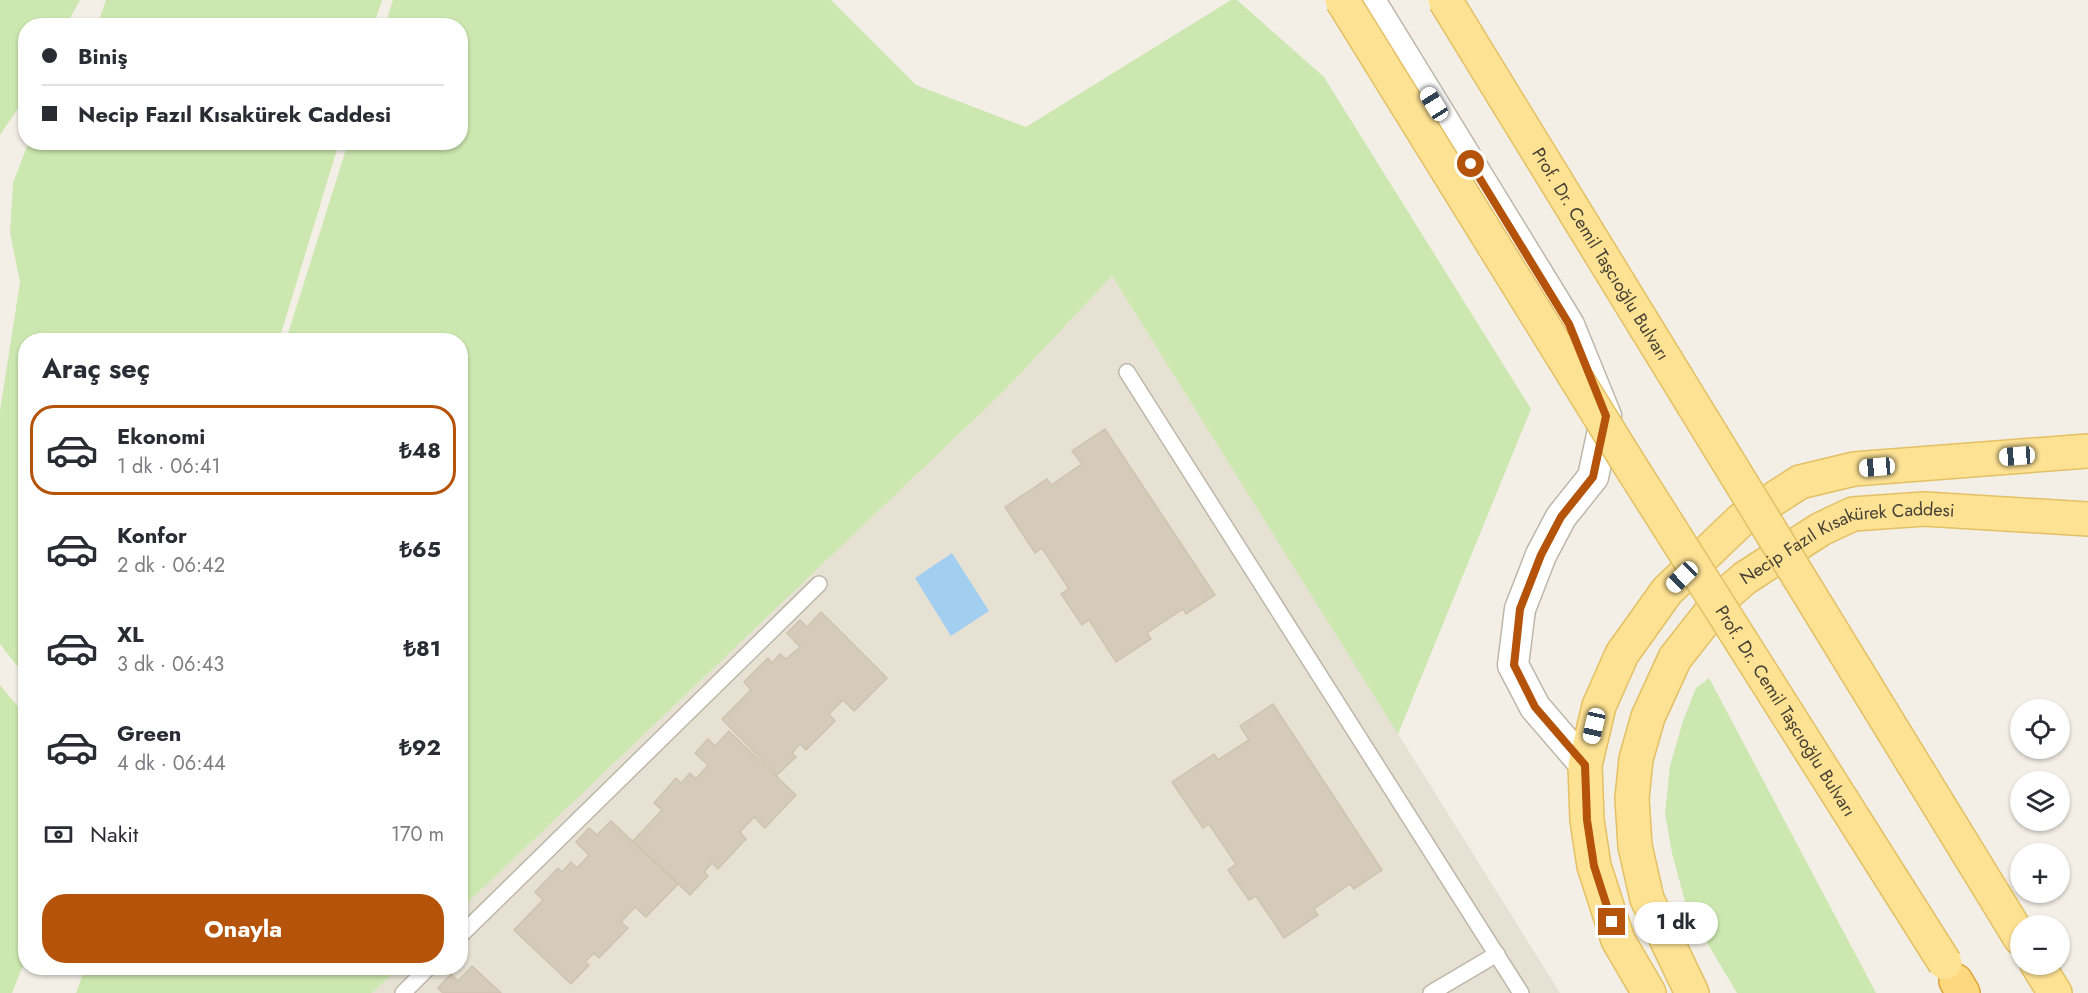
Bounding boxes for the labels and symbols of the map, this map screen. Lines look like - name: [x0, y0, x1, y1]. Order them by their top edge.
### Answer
- car: [1417, 84, 1451, 124]
- street label: Prof. Dr. Cemil Taşcıoğlu Bulvarı: [1526, 143, 1676, 365]
- route start: [1457, 150, 1484, 177]
- car: [1998, 446, 2036, 466]
- car: [1858, 456, 1896, 478]
- street label: Necip Fazıl Kısakürek Caddesi: [1735, 496, 1955, 591]
- car: [1663, 558, 1701, 596]
- street label: Prof. Dr. Cemil Taşcıoğlu Bulvarı: [1709, 600, 1862, 822]
- car: [1581, 706, 1607, 746]
- callout: 1 dk: [1633, 901, 1717, 943]
- route end: [1598, 908, 1625, 935]

